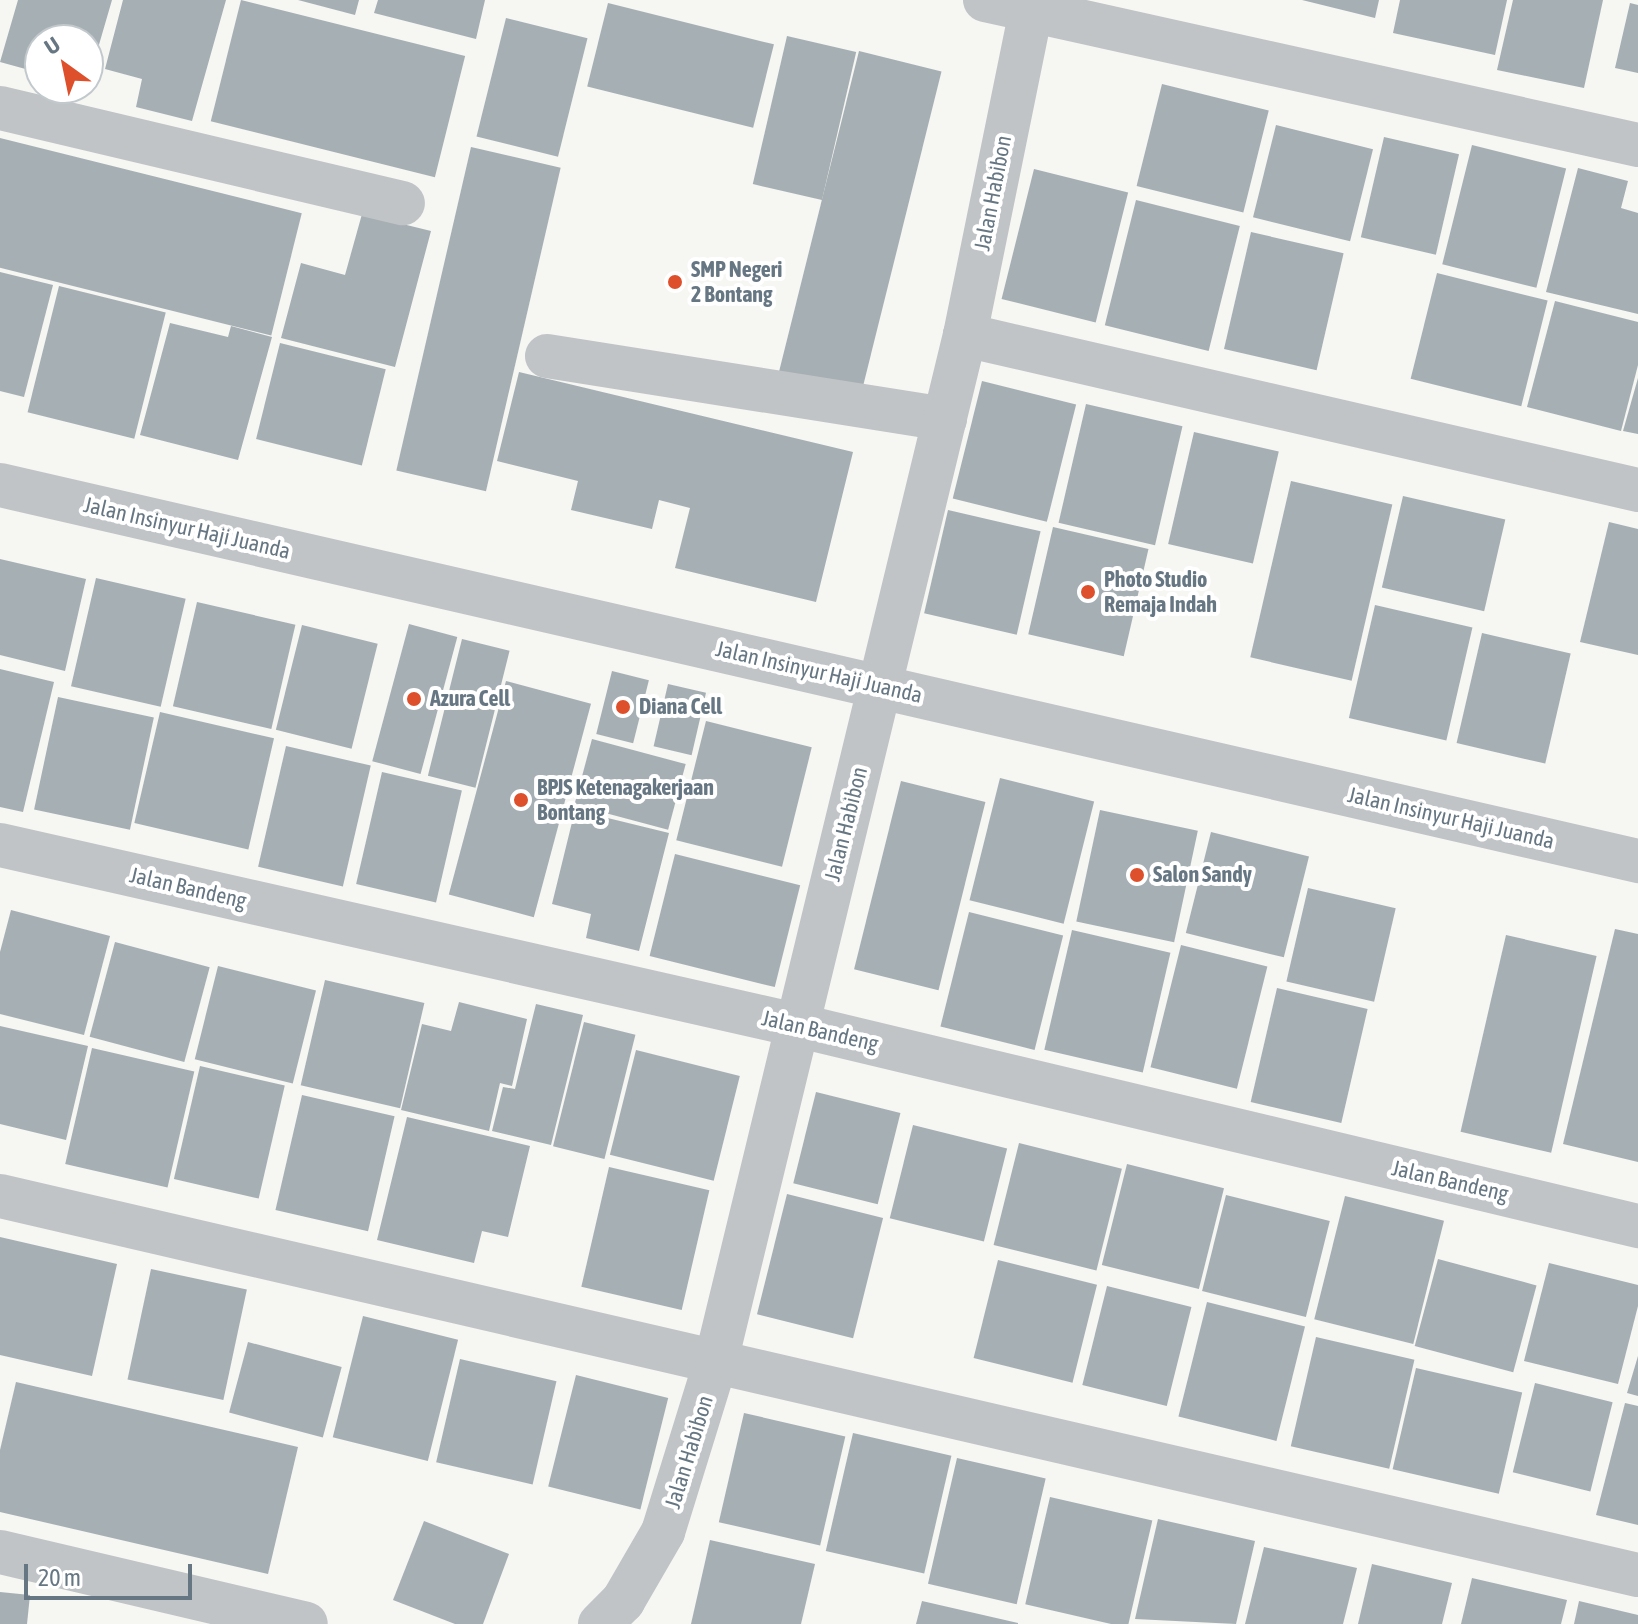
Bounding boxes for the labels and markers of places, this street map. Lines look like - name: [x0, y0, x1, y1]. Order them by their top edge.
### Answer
- place label: SMP Negeri 2 Bontang: [691, 256, 782, 308]
- marker: SMP Negeri 2 Bontang: [666, 273, 684, 291]
- place label: Photo Studio Remaja Indah: [1104, 566, 1217, 618]
- marker: Photo Studio Remaja Indah: [1079, 583, 1097, 601]
- place label: Azura Cell: [430, 686, 510, 712]
- marker: Azura Cell: [405, 690, 423, 708]
- place label: Diana Cell: [639, 694, 722, 720]
- marker: Diana Cell: [614, 698, 632, 716]
- place label: BPJS Ketenagakerjaan Bontang: [537, 774, 714, 826]
- marker: BPJS Ketenagakerjaan Bontang: [512, 791, 530, 809]
- place label: Salon Sandy: [1153, 862, 1252, 888]
- marker: Salon Sandy: [1128, 866, 1146, 884]

